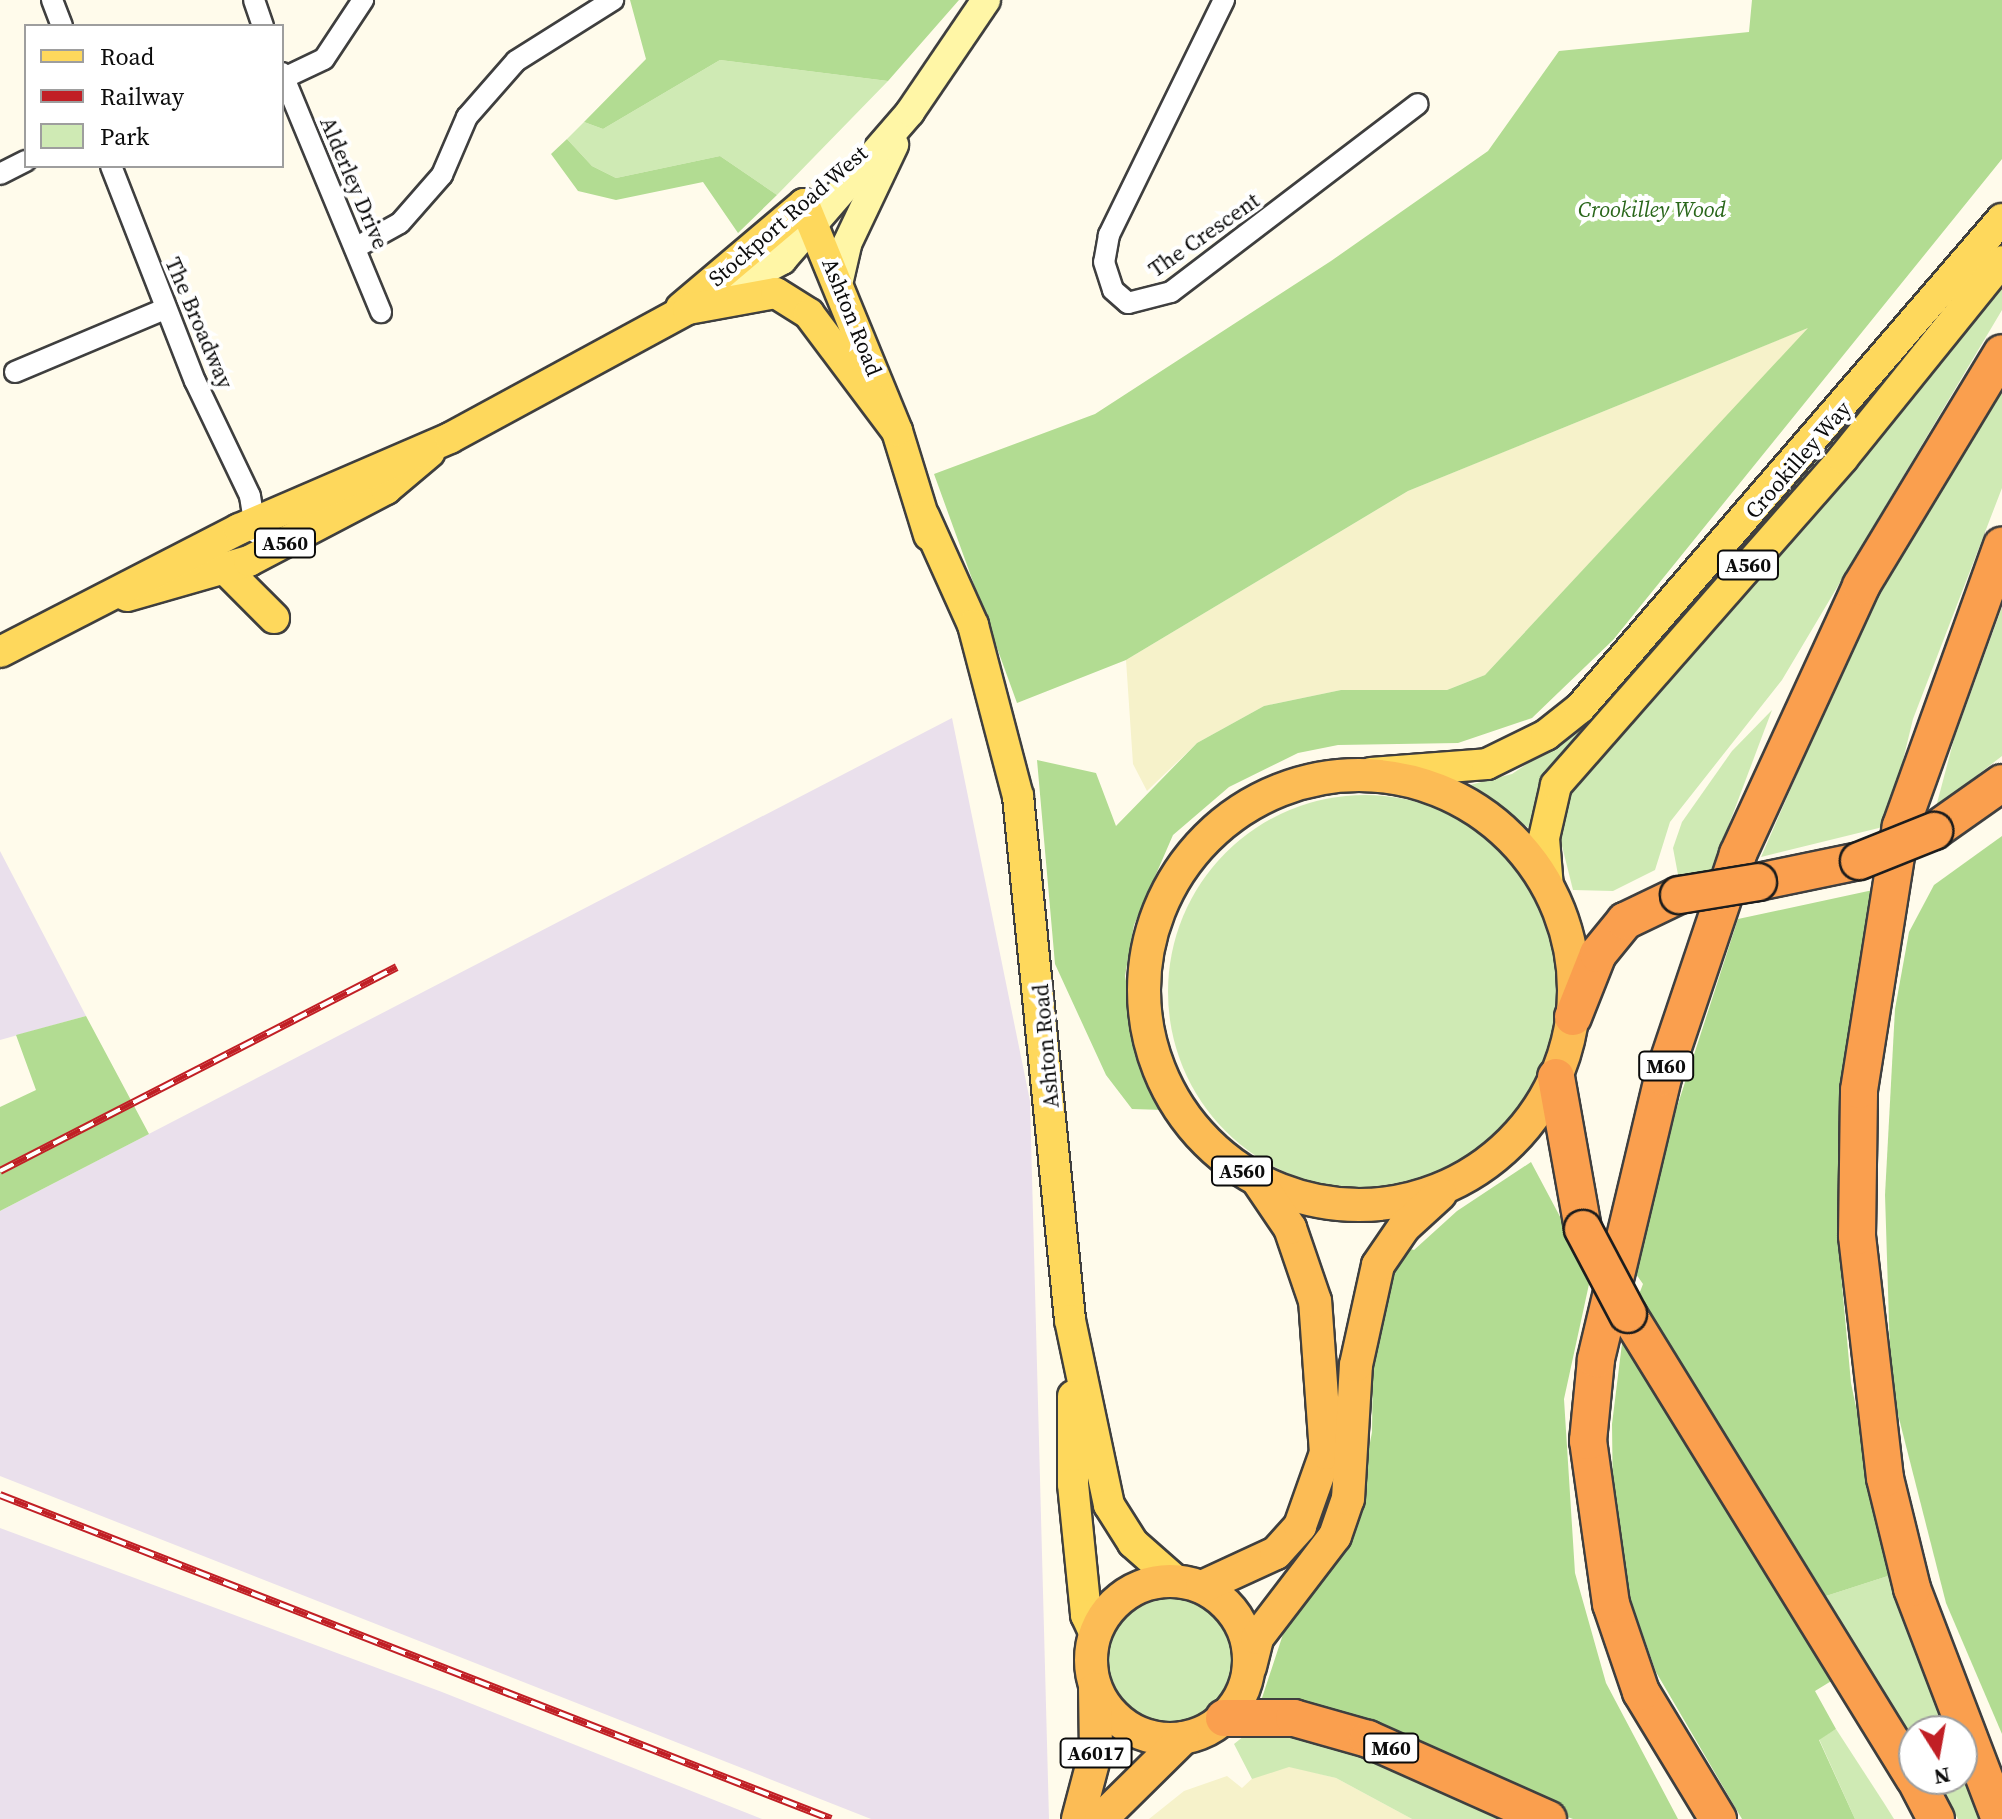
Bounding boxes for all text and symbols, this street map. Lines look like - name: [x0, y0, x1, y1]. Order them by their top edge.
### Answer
- legend: [24, 24, 284, 168]
- text: Road: [100, 40, 154, 73]
- text: Railway: [100, 80, 184, 113]
- street label: Alderley Drive: [314, 113, 394, 253]
- text: Park: [100, 120, 149, 153]
- street label: Stockport Road West: [703, 140, 873, 292]
- street label: The Crescent: [1144, 187, 1264, 283]
- park label: Crookilley Wood: [1578, 197, 1726, 223]
- street label: The Broadway: [159, 253, 239, 393]
- street label: Ashton Road: [816, 254, 888, 380]
- street label: Crookilley Way: [1740, 396, 1856, 524]
- road number: A560: [253, 527, 317, 559]
- road number: A560: [1716, 549, 1780, 581]
- street label: Ashton Road: [1027, 983, 1065, 1109]
- road number: M60: [1638, 1050, 1694, 1082]
- road number: A560: [1210, 1155, 1274, 1187]
- north arrow: [1898, 1715, 1978, 1795]
- road number: M60: [1363, 1732, 1419, 1764]
- road number: A6017: [1058, 1737, 1134, 1769]
- text: N: [1931, 1760, 1953, 1793]

